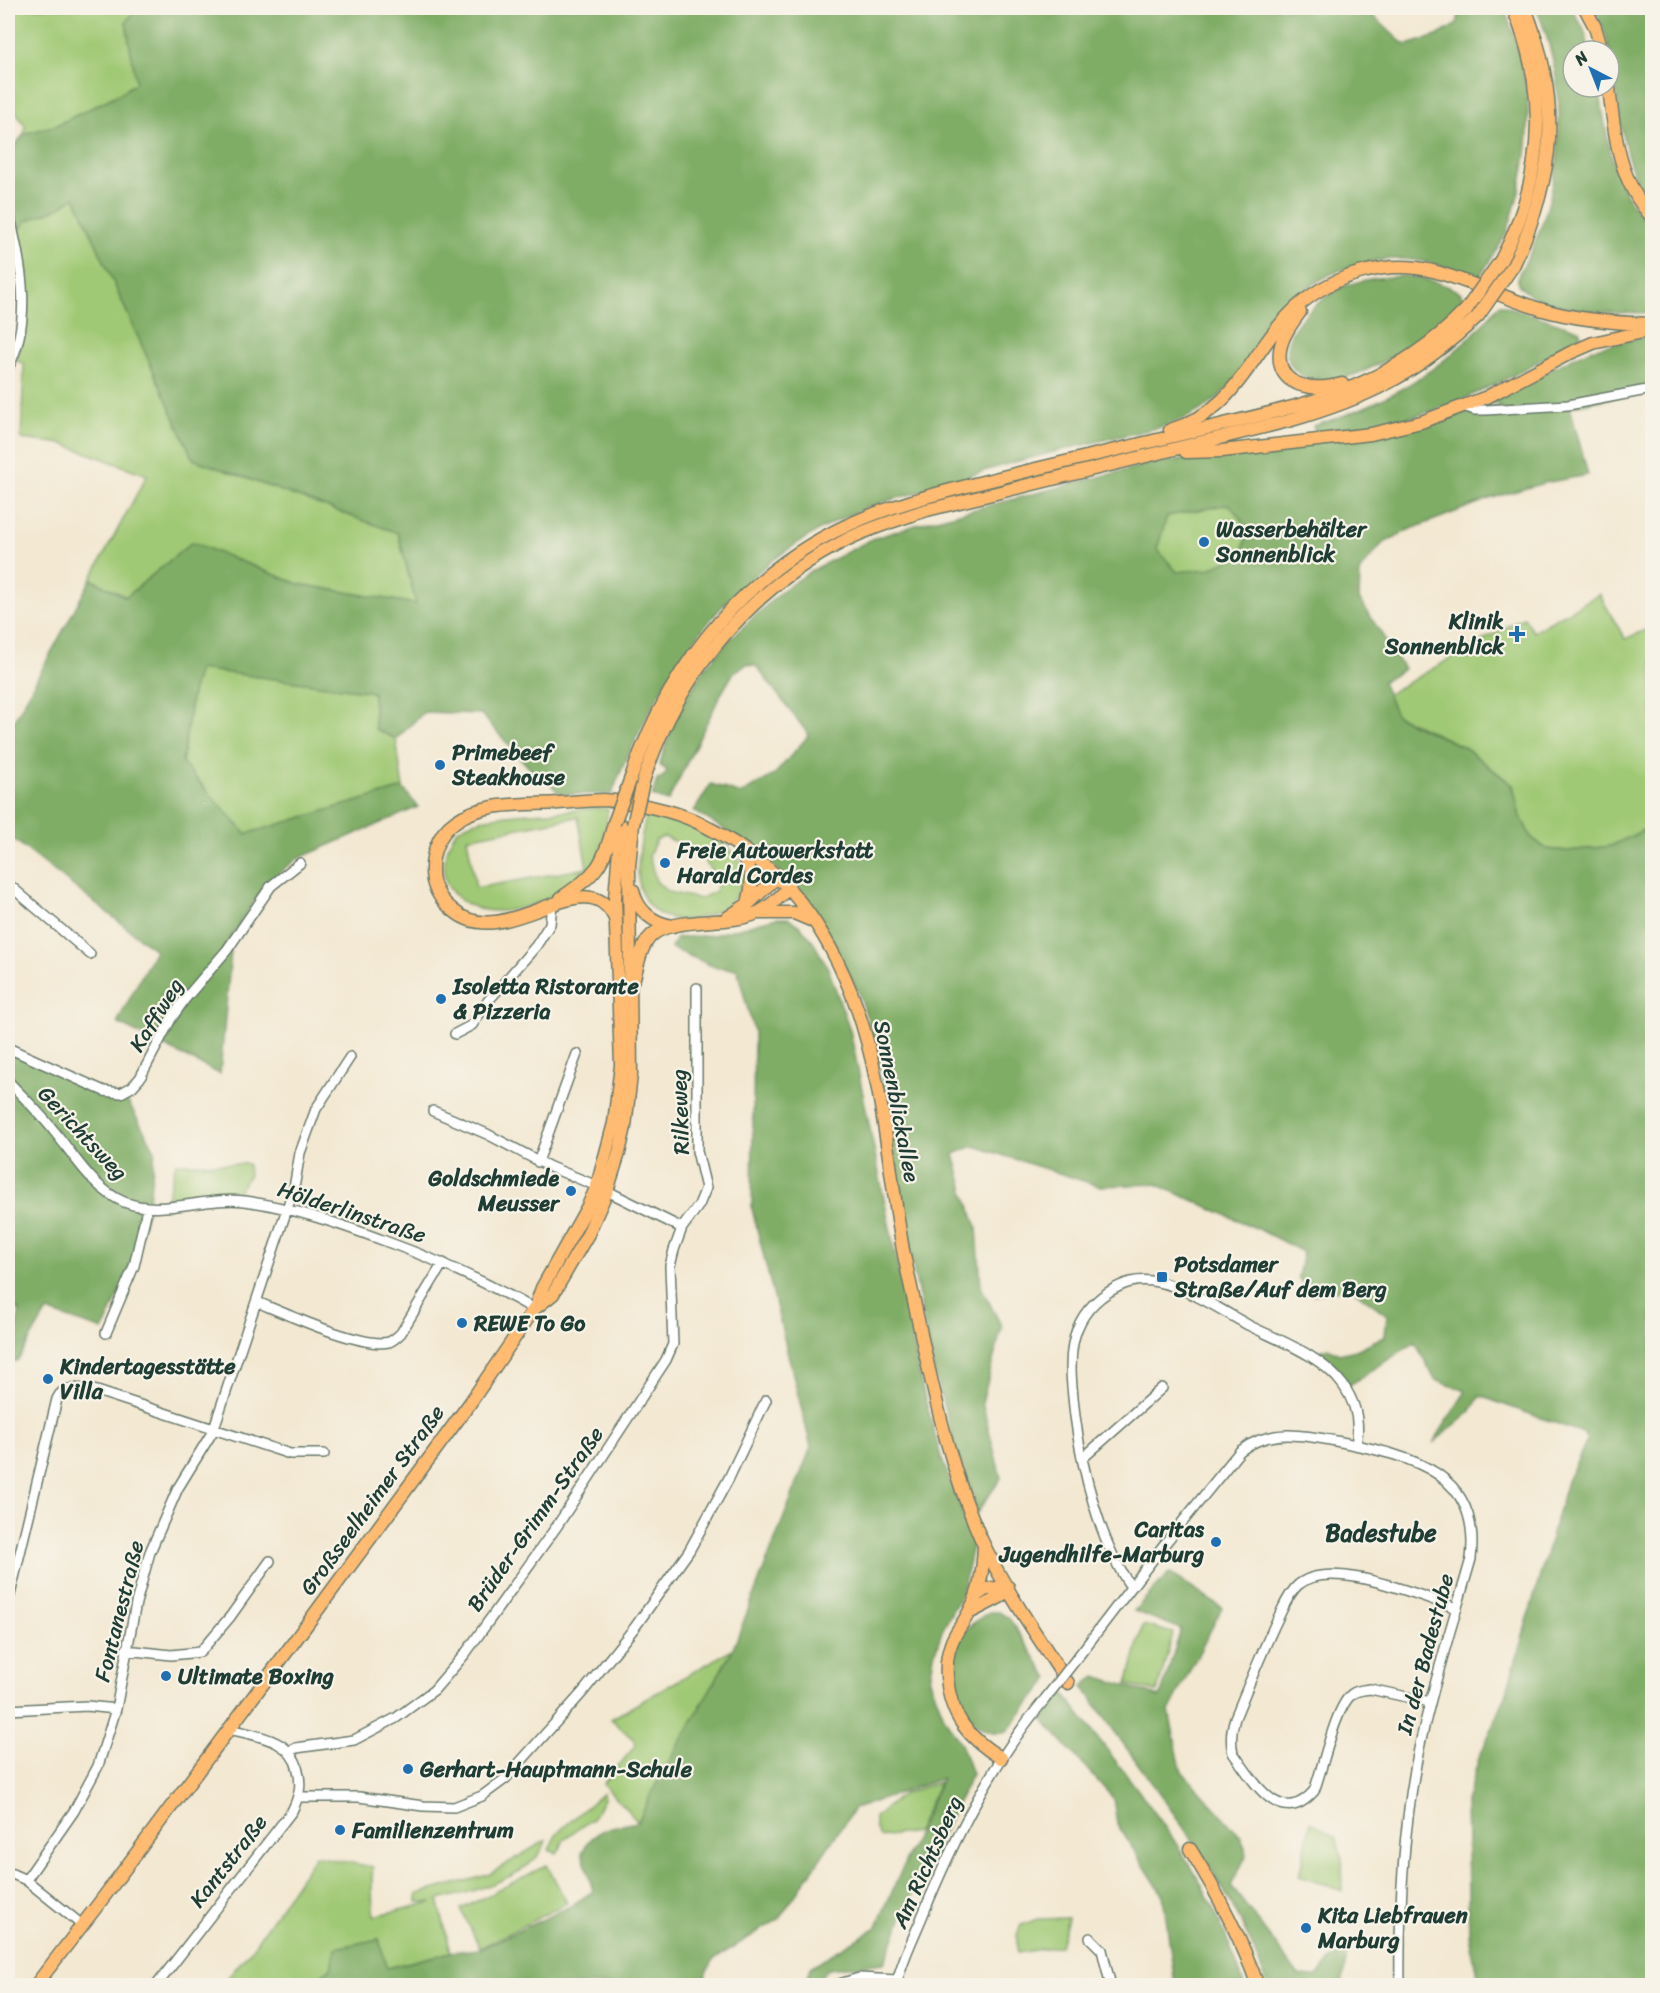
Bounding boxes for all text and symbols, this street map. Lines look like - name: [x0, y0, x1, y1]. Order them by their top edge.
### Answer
- north arrow: [1561, 39, 1621, 99]
- text: N: [1567, 43, 1596, 73]
- place label: Wasserbehälter Sonnenblick: [1215, 510, 1368, 574]
- marker: Wasserbehälter Sonnenblick: [1197, 535, 1211, 549]
- place label: Klinik Sonnenblick: [1384, 602, 1505, 666]
- marker: Klinik Sonnenblick: [1508, 625, 1526, 643]
- place label: Primebeef Steakhouse: [451, 733, 566, 797]
- marker: Primebeef Steakhouse: [433, 758, 447, 772]
- place label: Freie Autowerkstatt Harald Cordes: [676, 831, 874, 895]
- marker: Freie Autowerkstatt Harald Cordes: [658, 856, 672, 870]
- place label: Isoletta Ristorante & Pizzeria: [452, 967, 639, 1031]
- street label: Kaffweg: [118, 970, 194, 1060]
- marker: Isoletta Ristorante & Pizzeria: [434, 992, 448, 1006]
- street label: Sonnenblickallee: [862, 1017, 932, 1186]
- street label: Rilkeweg: [659, 1069, 701, 1155]
- street label: Gerichtsweg: [28, 1076, 138, 1190]
- place label: Goldschmiede Meusser: [427, 1159, 561, 1223]
- street label: Hölderlinstraße: [273, 1170, 431, 1254]
- marker: Goldschmiede Meusser: [564, 1184, 578, 1198]
- place label: Potsdamer Straße/Auf dem Berg: [1173, 1245, 1387, 1309]
- marker: Potsdamer Straße/Auf dem Berg: [1155, 1270, 1169, 1284]
- place label: REWE To Go: [473, 1304, 586, 1343]
- marker: REWE To Go: [455, 1316, 469, 1330]
- place label: Kindertagesstätte Villa: [59, 1347, 236, 1411]
- marker: Kindertagesstätte Villa: [41, 1372, 55, 1386]
- street label: Großseelheimer Straße: [289, 1396, 455, 1604]
- street label: Brüder-Grimm-Straße: [456, 1418, 614, 1620]
- place label: Caritas Jugendhilfe-Marburg: [997, 1510, 1205, 1574]
- district label: Badestube: [1325, 1512, 1437, 1554]
- marker: Caritas Jugendhilfe-Marburg: [1209, 1535, 1223, 1549]
- street label: Fontanestraße: [83, 1536, 155, 1686]
- street label: In der Badestube: [1385, 1569, 1465, 1740]
- place label: Ultimate Boxing: [178, 1657, 334, 1696]
- marker: Ultimate Boxing: [159, 1669, 173, 1683]
- place label: Gerhart-Hauptmann-Schule: [419, 1750, 693, 1789]
- marker: Gerhart-Hauptmann-Schule: [401, 1762, 415, 1776]
- street label: Am Richtsberg: [880, 1789, 974, 1936]
- street label: Kantstraße: [179, 1805, 278, 1916]
- place label: Familienzentrum: [351, 1811, 514, 1850]
- marker: Familienzentrum: [333, 1823, 347, 1837]
- place label: Kita Liebfrauen Marburg: [1317, 1896, 1468, 1960]
- marker: Kita Liebfrauen Marburg: [1299, 1921, 1313, 1935]

